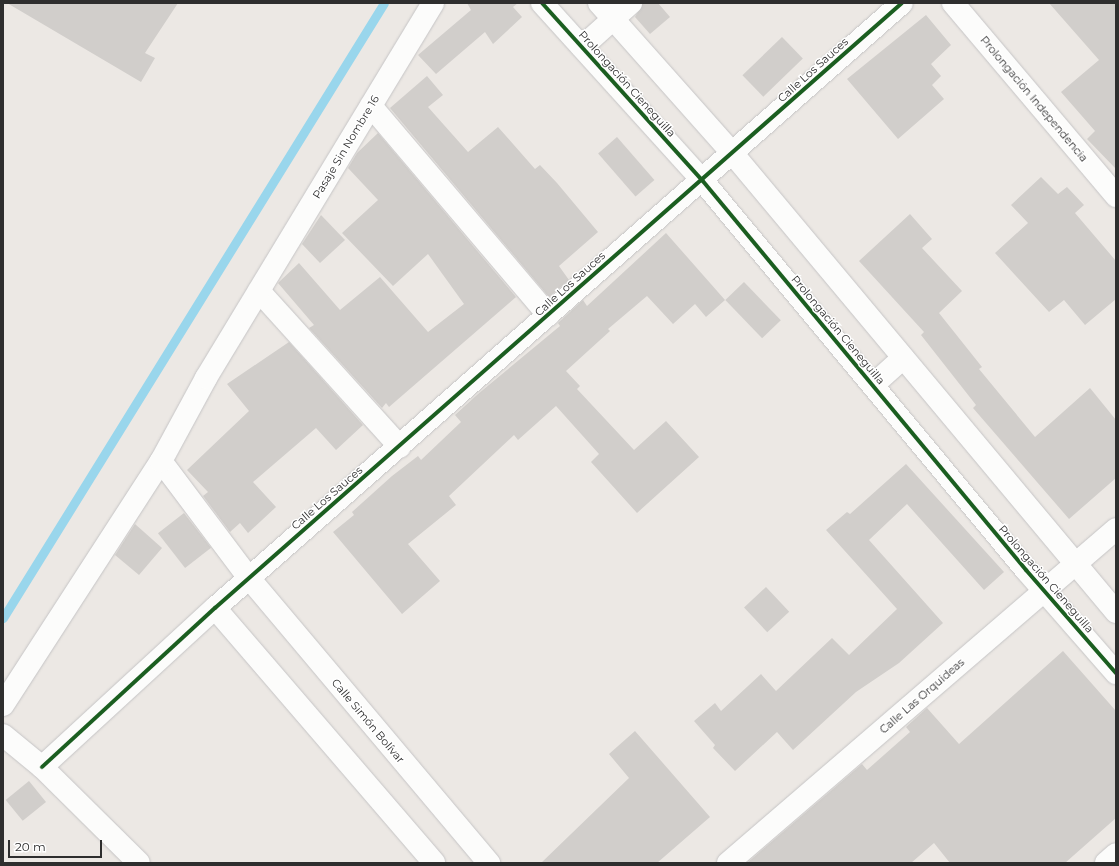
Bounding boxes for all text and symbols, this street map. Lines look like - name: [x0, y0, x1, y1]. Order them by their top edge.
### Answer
- street label: Prolongación Cieneguilla: [576, 28, 678, 140]
- street label: Prolongación Independencia: [978, 34, 1090, 164]
- street label: Calle Los Sauces: [775, 35, 851, 105]
- street label: Pasaje Sin Nombre 16: [310, 93, 382, 201]
- street label: Calle Los Sauces: [532, 249, 608, 319]
- street label: Prolongación Cieneguilla: [789, 273, 887, 387]
- street label: Calle Los Sauces: [289, 464, 365, 532]
- street label: Prolongación Cieneguilla: [996, 523, 1096, 635]
- street label: Calle Las Orquideas: [877, 656, 967, 736]
- street label: Calle Simón Bolívar: [329, 676, 407, 766]
- scale bar: [10, 832, 104, 858]
- text: 20 m: [15, 839, 46, 854]

